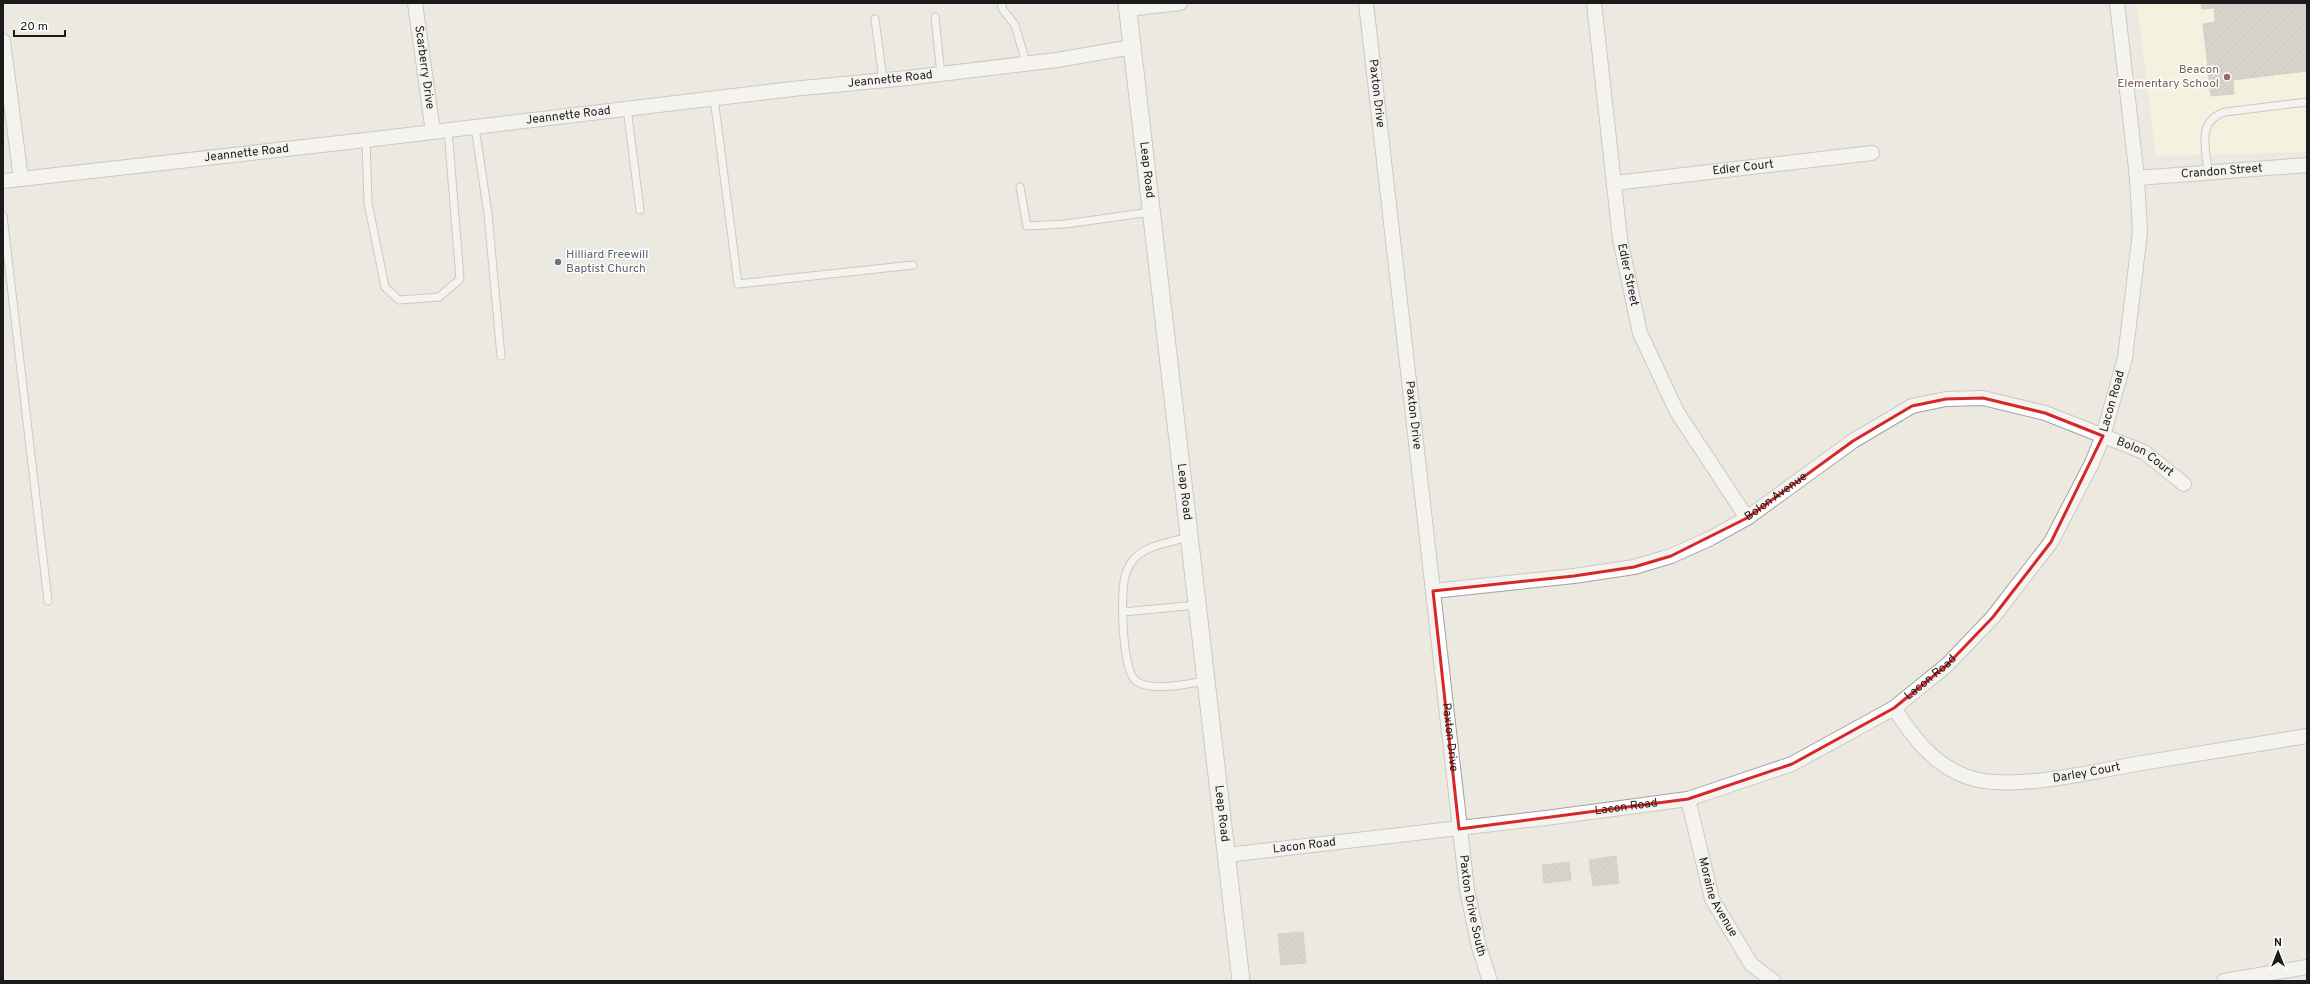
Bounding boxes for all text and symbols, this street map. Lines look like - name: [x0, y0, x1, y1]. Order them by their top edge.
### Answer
- scale bar: [14, 12, 65, 38]
- text: 20 m: [20, 19, 48, 35]
- street label: Scarberry Drive: [410, 24, 438, 110]
- street label: Paxton Drive: [1364, 58, 1388, 129]
- place label: Beacon Elementary School: [2117, 62, 2219, 92]
- street label: Jeannette Road: [847, 67, 934, 92]
- marker: Beacon Elementary School: [2222, 72, 2232, 82]
- street label: Jeannette Road: [525, 103, 612, 129]
- street label: Jeannette Road: [203, 141, 290, 166]
- street label: Leap Road: [1135, 141, 1158, 199]
- street label: Edler Court: [1712, 157, 1775, 180]
- street label: Crandon Street: [2180, 160, 2263, 183]
- street label: Edler Street: [1613, 242, 1642, 308]
- place label: Hilliard Freewill Baptist Church: [566, 247, 648, 277]
- marker: Hilliard Freewill Baptist Church: [553, 257, 563, 267]
- street label: Lacon Road: [2096, 369, 2129, 434]
- street label: Paxton Drive: [1401, 380, 1425, 451]
- street label: Bolon Court: [2114, 434, 2177, 481]
- street label: Leap Road: [1173, 462, 1195, 521]
- street label: Bolon Avenue: [1741, 469, 1811, 525]
- street label: Lacon Road: [1901, 652, 1960, 704]
- street label: Paxton Drive: [1438, 702, 1461, 772]
- street label: Darley Court: [2052, 759, 2122, 787]
- street label: Leap Road: [1210, 784, 1233, 843]
- street label: Lacon Road: [1594, 795, 1659, 819]
- street label: Lacon Road: [1272, 834, 1337, 858]
- street label: Paxton Drive South: [1455, 854, 1490, 959]
- street label: Moraine Avenue: [1694, 855, 1741, 940]
- north arrow: [2258, 932, 2298, 972]
- text: N: [2274, 936, 2282, 950]

